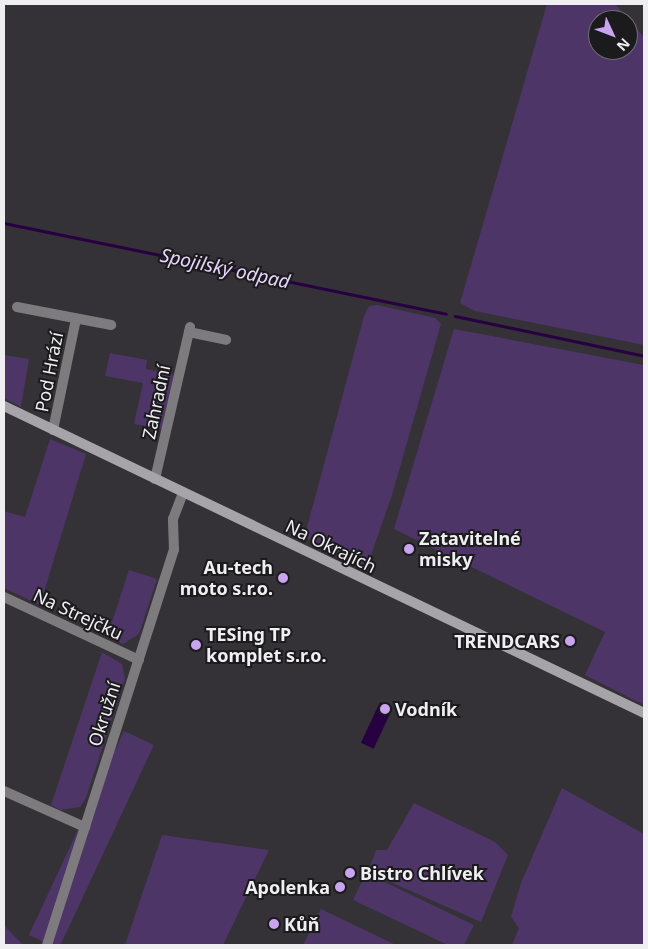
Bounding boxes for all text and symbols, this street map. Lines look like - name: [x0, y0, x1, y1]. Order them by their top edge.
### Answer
- north arrow: [588, 10, 638, 60]
- text: N: [613, 34, 634, 56]
- water label: Spojilský odpad: [158, 244, 292, 294]
- street label: Pod Hrází: [31, 330, 67, 414]
- street label: Zahradní: [138, 363, 174, 441]
- street label: Na Okrajích: [282, 515, 380, 577]
- place label: Zatavitelné misky: [419, 528, 521, 570]
- marker: Zatavitelné misky: [403, 543, 415, 555]
- place label: Au-tech moto s.r.o.: [180, 557, 273, 600]
- marker: Au-tech moto s.r.o.: [277, 572, 289, 584]
- street label: Na Strejčku: [30, 584, 126, 644]
- place label: TESing TP komplet s.r.o.: [206, 624, 327, 666]
- place label: TRENDCARS: [454, 630, 560, 652]
- marker: TRENDCARS: [564, 635, 576, 647]
- marker: TESing TP komplet s.r.o.: [190, 639, 202, 651]
- street label: Okružní: [83, 679, 125, 749]
- place label: Vodník: [395, 698, 457, 720]
- marker: Vodník: [379, 703, 391, 715]
- place label: Bistro Chlívek: [360, 862, 484, 884]
- marker: Bistro Chlívek: [344, 867, 356, 879]
- place label: Apolenka: [245, 876, 330, 898]
- marker: Apolenka: [334, 881, 346, 893]
- place label: Kůň: [284, 913, 319, 935]
- marker: Kůň: [268, 918, 280, 930]

